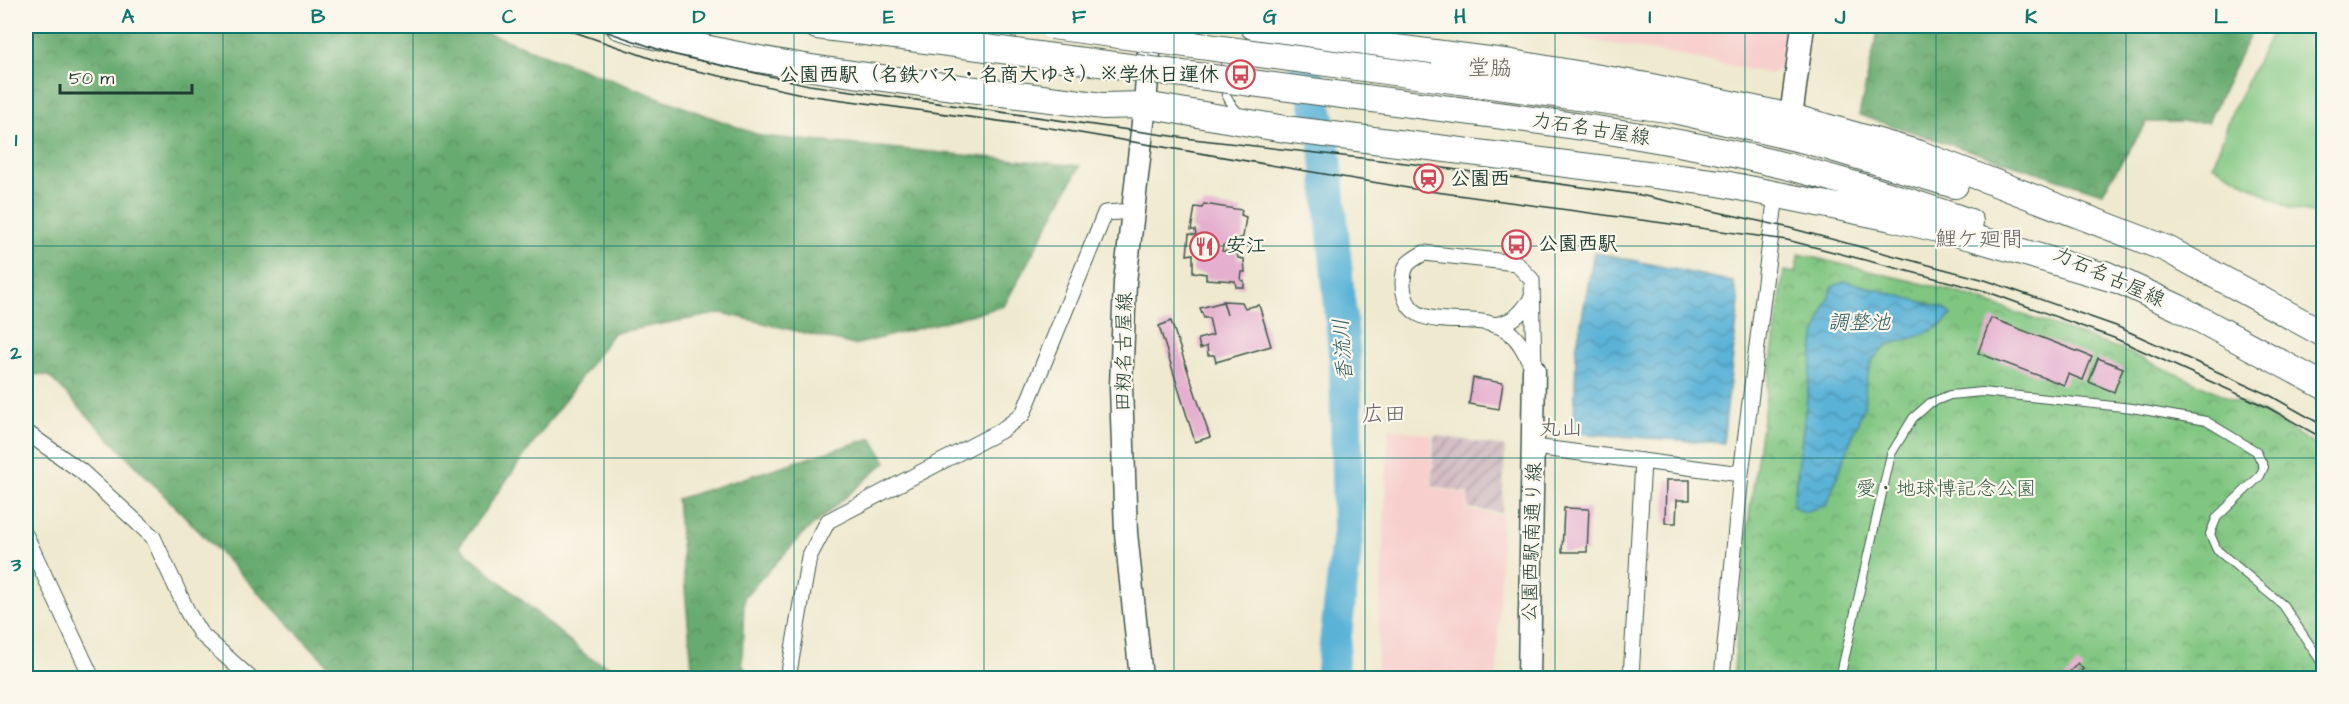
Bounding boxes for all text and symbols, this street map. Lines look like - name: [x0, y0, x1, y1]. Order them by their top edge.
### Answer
- text: A: [122, 3, 135, 31]
- text: B: [311, 3, 326, 31]
- text: C: [502, 3, 517, 31]
- text: D: [693, 3, 706, 31]
- text: E: [883, 3, 895, 31]
- text: F: [1072, 3, 1087, 31]
- text: G: [1263, 3, 1277, 31]
- text: H: [1454, 3, 1466, 31]
- text: I: [1648, 3, 1652, 31]
- text: J: [1834, 3, 1846, 31]
- text: K: [2025, 3, 2038, 31]
- text: L: [2214, 3, 2228, 31]
- district label: 堂脇: [1468, 53, 1512, 84]
- scale bar: [60, 57, 192, 95]
- bus stop icon: 公園西駅（名鉄バス・名商大ゆき）※学休日運休: [1224, 59, 1256, 91]
- place label: 公園西駅（名鉄バス・名商大ゆき）※学休日運休: [779, 61, 1219, 89]
- text: 50 m: [69, 66, 114, 91]
- street label: 力石名古屋線: [1530, 106, 1652, 152]
- text: 1: [15, 126, 18, 154]
- station icon: 公園西: [1413, 163, 1445, 195]
- place label: 公園西: [1450, 165, 1510, 193]
- district label: 鯉ケ廻間: [1935, 224, 2023, 255]
- bus stop icon: 公園西駅: [1501, 228, 1533, 260]
- restaurant icon: 安江: [1189, 230, 1221, 262]
- place label: 公園西駅: [1538, 230, 1618, 258]
- place label: 安江: [1226, 232, 1266, 260]
- street label: 力石名古屋線: [2048, 240, 2170, 314]
- street label: 田籾名古屋線: [1109, 292, 1139, 412]
- water label: 調整池: [1828, 308, 1891, 337]
- water label: 香流川: [1326, 318, 1360, 382]
- text: 2: [9, 339, 22, 367]
- district label: 広田: [1362, 399, 1406, 430]
- district label: 丸山: [1539, 413, 1583, 444]
- street label: 公園西駅南通り線: [1515, 462, 1549, 622]
- park label: 愛・地球博記念公園: [1856, 475, 2036, 503]
- text: 3: [10, 551, 22, 579]

